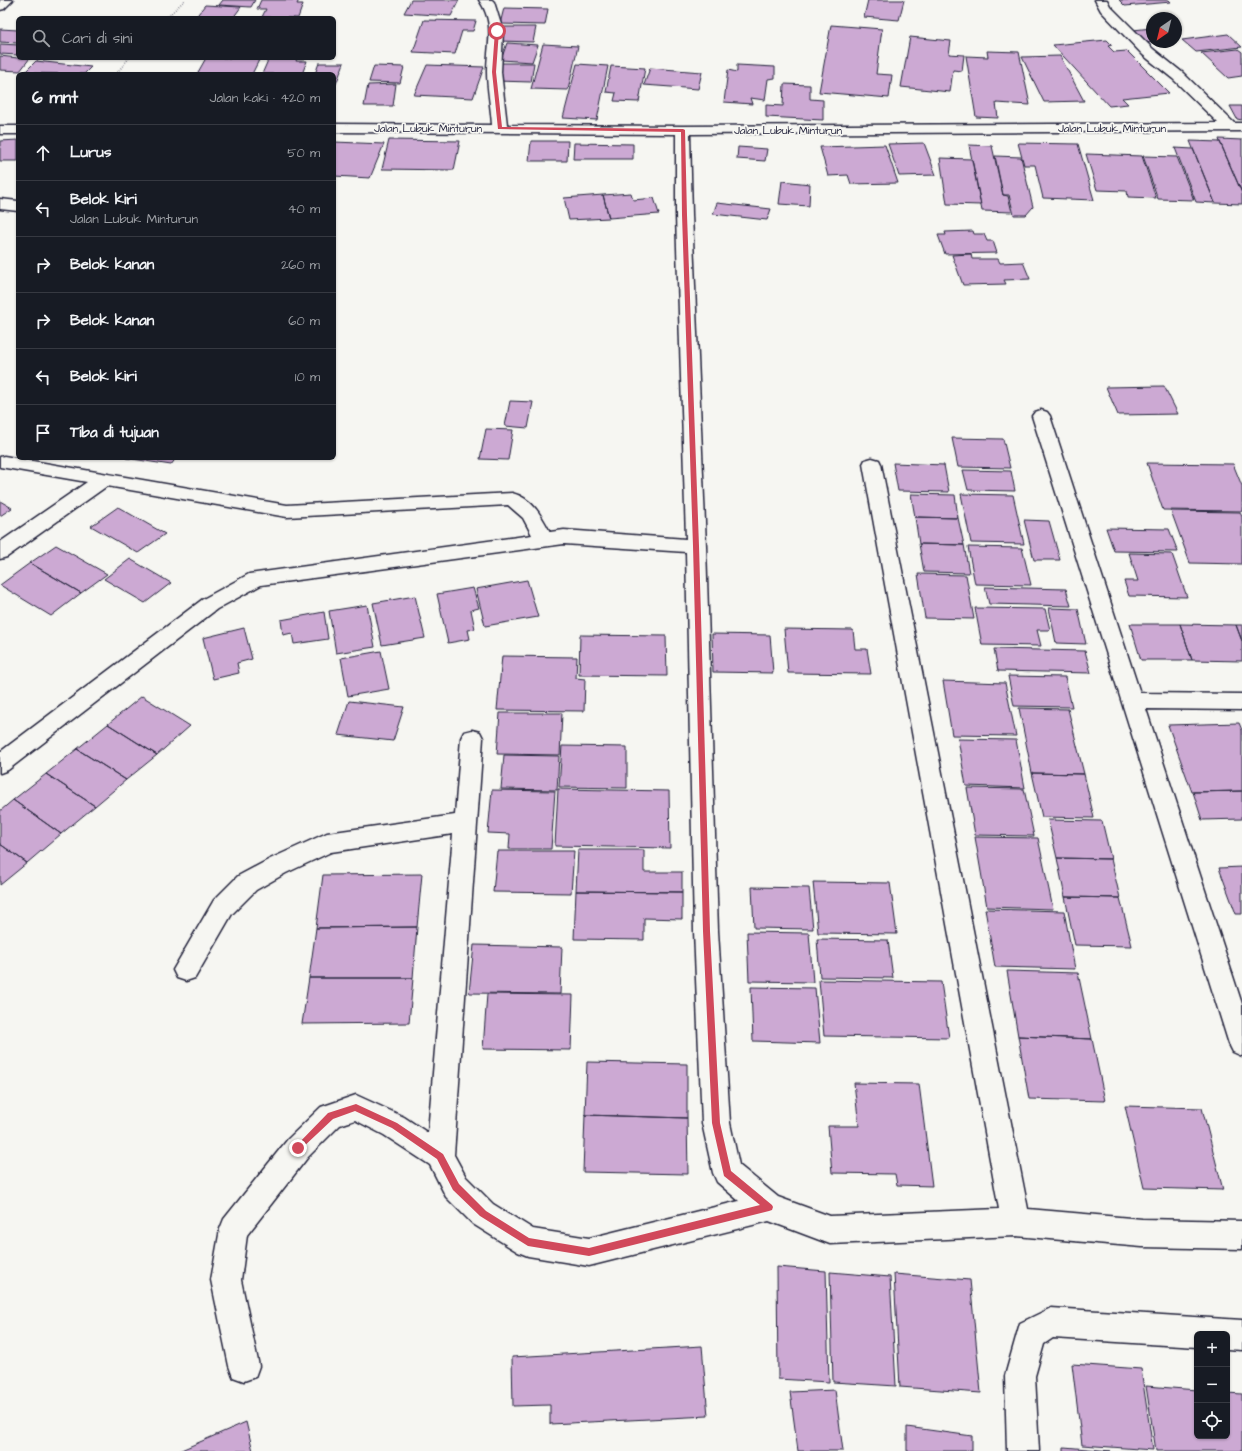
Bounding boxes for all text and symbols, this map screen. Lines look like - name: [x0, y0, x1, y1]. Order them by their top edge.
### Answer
- north arrow: [1146, 12, 1182, 48]
- search box: [16, 16, 336, 60]
- route start: [488, 22, 506, 40]
- icon: search: [30, 27, 52, 49]
- text: Cari di sini: [62, 28, 132, 49]
- text: 6 mnt: [32, 86, 78, 110]
- text: Jalan kaki · 420 m: [210, 89, 320, 107]
- street label: Jalan Lubuk Minturun: [374, 121, 483, 136]
- street label: Jalan Lubuk Minturun: [1058, 121, 1167, 136]
- street label: Jalan Lubuk Minturun: [734, 123, 843, 138]
- icon: ahead: [32, 142, 54, 164]
- text: Lurus: [70, 142, 111, 163]
- text: 50 m: [287, 144, 320, 162]
- text: Belok kiri: [70, 189, 137, 210]
- icon: left: [32, 198, 54, 220]
- text: 40 m: [288, 200, 320, 218]
- text: Jalan Lubuk Minturun: [70, 210, 198, 228]
- icon: right: [32, 254, 54, 276]
- text: Belok kanan: [70, 254, 154, 275]
- text: 260 m: [281, 256, 320, 274]
- icon: right: [32, 310, 54, 332]
- text: Belok kanan: [70, 310, 154, 331]
- text: 60 m: [288, 312, 320, 330]
- icon: left: [32, 366, 54, 388]
- text: Belok kiri: [70, 366, 137, 387]
- text: 10 m: [295, 368, 320, 386]
- icon: arrive: [32, 422, 54, 444]
- text: Tiba di tujuan: [70, 422, 159, 443]
- route end: [289, 1139, 307, 1157]
- map controls: [1194, 1331, 1230, 1439]
- button: +: [1194, 1331, 1230, 1367]
- button: −: [1194, 1367, 1230, 1403]
- button: locate: [1194, 1403, 1230, 1439]

